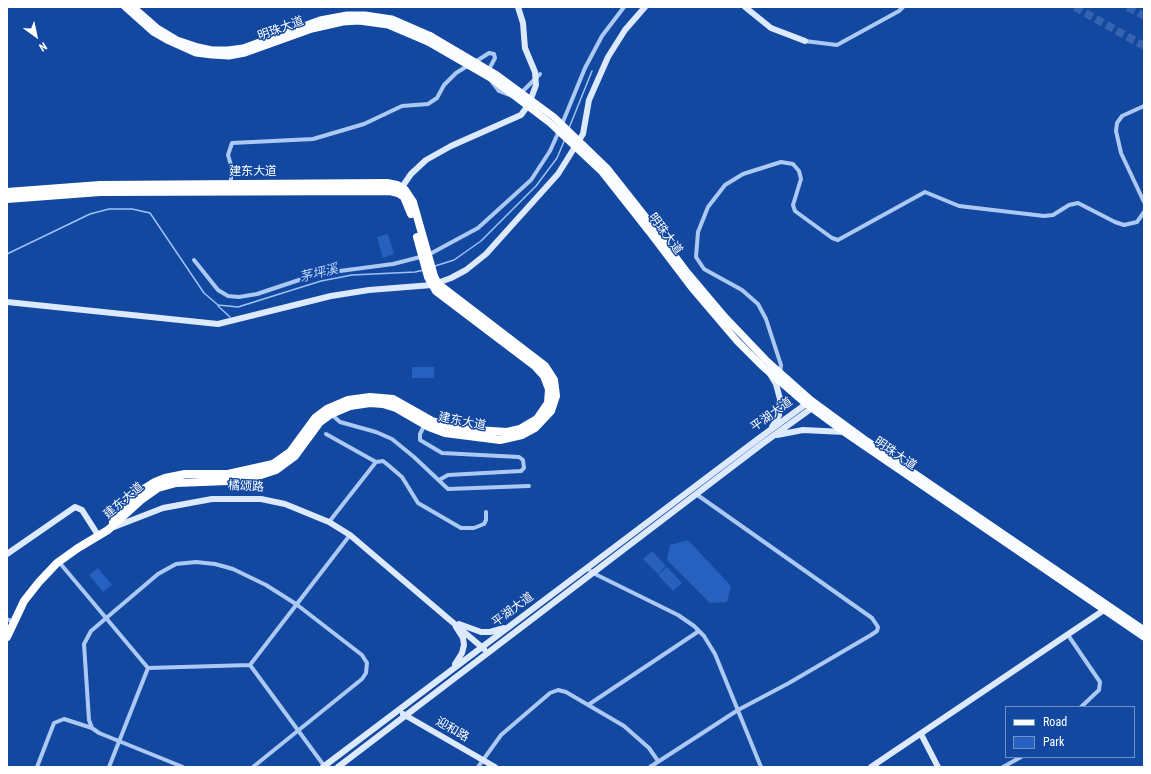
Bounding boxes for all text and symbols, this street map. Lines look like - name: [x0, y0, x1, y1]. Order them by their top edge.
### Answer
- street label: 明珠大道: [256, 14, 306, 44]
- north arrow: [16, 16, 56, 56]
- text: N: [36, 39, 49, 54]
- street label: 建东大道: [229, 165, 277, 179]
- street label: 明珠大道: [645, 210, 685, 258]
- water label: 茅坪溪: [298, 262, 340, 286]
- street label: 平湖大道: [748, 395, 796, 435]
- street label: 建东大道: [437, 410, 487, 434]
- street label: 明珠大道: [871, 435, 919, 473]
- street label: 橘颂路: [228, 479, 264, 495]
- street label: 建东大道: [101, 480, 147, 522]
- street label: 平湖大道: [489, 590, 537, 630]
- legend: [1005, 706, 1135, 758]
- street label: 迎和路: [433, 715, 471, 745]
- text: Road: [1043, 715, 1067, 729]
- text: Park: [1043, 735, 1064, 749]

